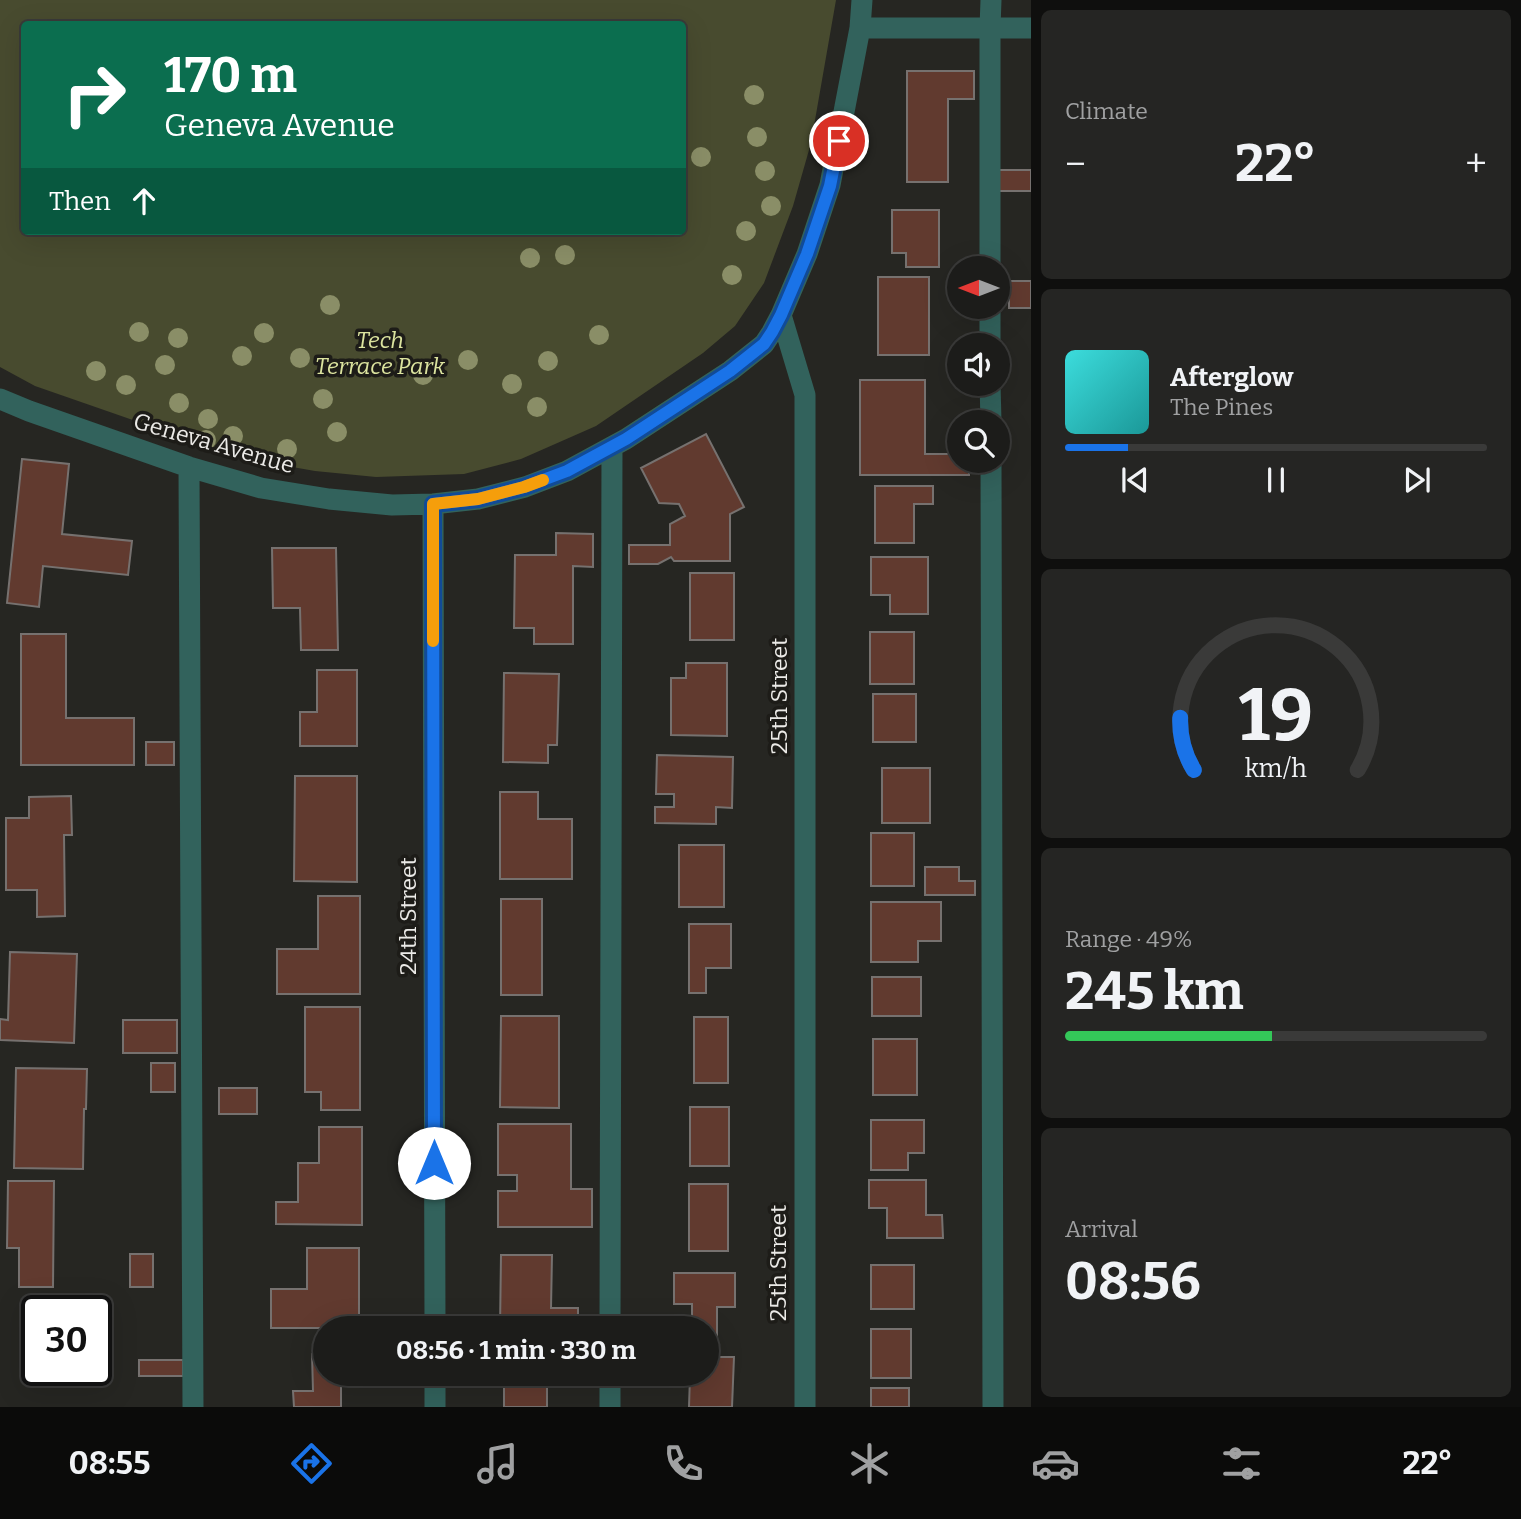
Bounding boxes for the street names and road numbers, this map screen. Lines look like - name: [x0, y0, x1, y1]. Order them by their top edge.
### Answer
- street label: Geneva Avenue: [130, 407, 298, 479]
- street label: 25th Street: [765, 638, 793, 754]
- street label: 24th Street: [394, 857, 422, 975]
- street label: 25th Street: [764, 1205, 792, 1321]

